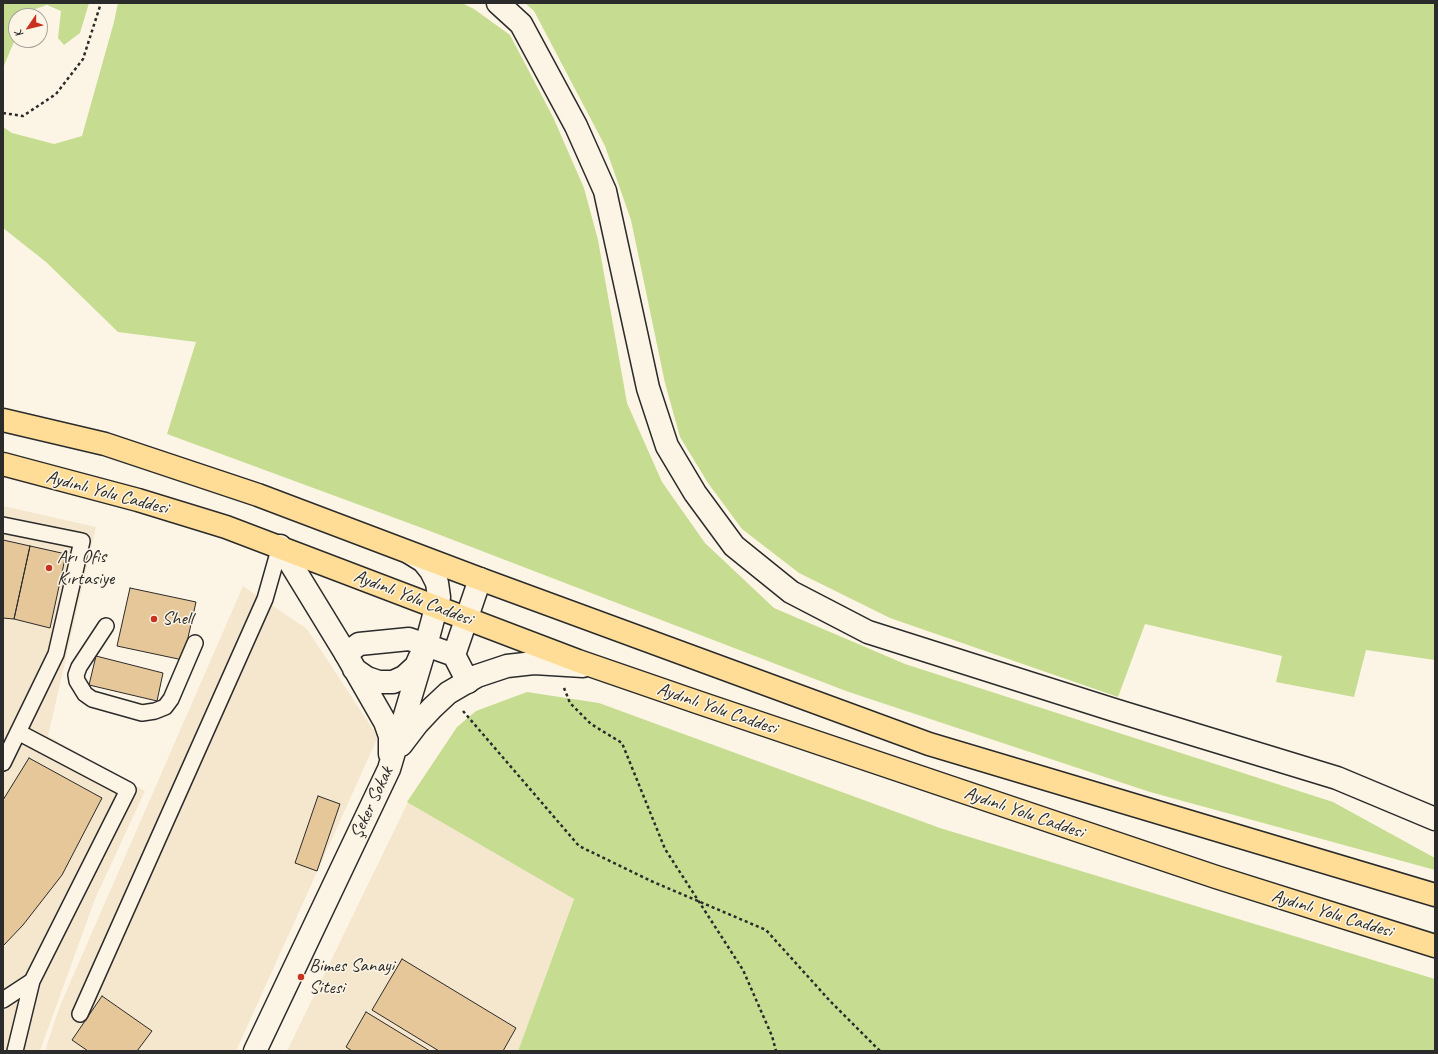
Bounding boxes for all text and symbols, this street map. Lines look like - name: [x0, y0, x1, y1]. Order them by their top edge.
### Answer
- north arrow: [8, 8, 48, 48]
- text: K: [12, 28, 26, 41]
- street label: Aydınlı Yolu Caddesi: [44, 466, 170, 520]
- place label: Arı Ofis Kırtasiye: [57, 546, 114, 590]
- marker: Arı Ofis Kırtasiye: [44, 563, 54, 573]
- street label: Aydınlı Yolu Caddesi: [350, 565, 476, 631]
- place label: Shell: [162, 608, 193, 630]
- marker: Shell: [149, 614, 159, 624]
- street label: Aydınlı Yolu Caddesi: [654, 678, 780, 740]
- street label: Şeker Sokak: [345, 763, 399, 843]
- street label: Aydınlı Yolu Caddesi: [961, 782, 1087, 844]
- street label: Aydınlı Yolu Caddesi: [1269, 885, 1395, 943]
- place label: Bimes Sanayi Sitesi: [309, 955, 394, 999]
- marker: Bimes Sanayi Sitesi: [296, 972, 306, 982]

